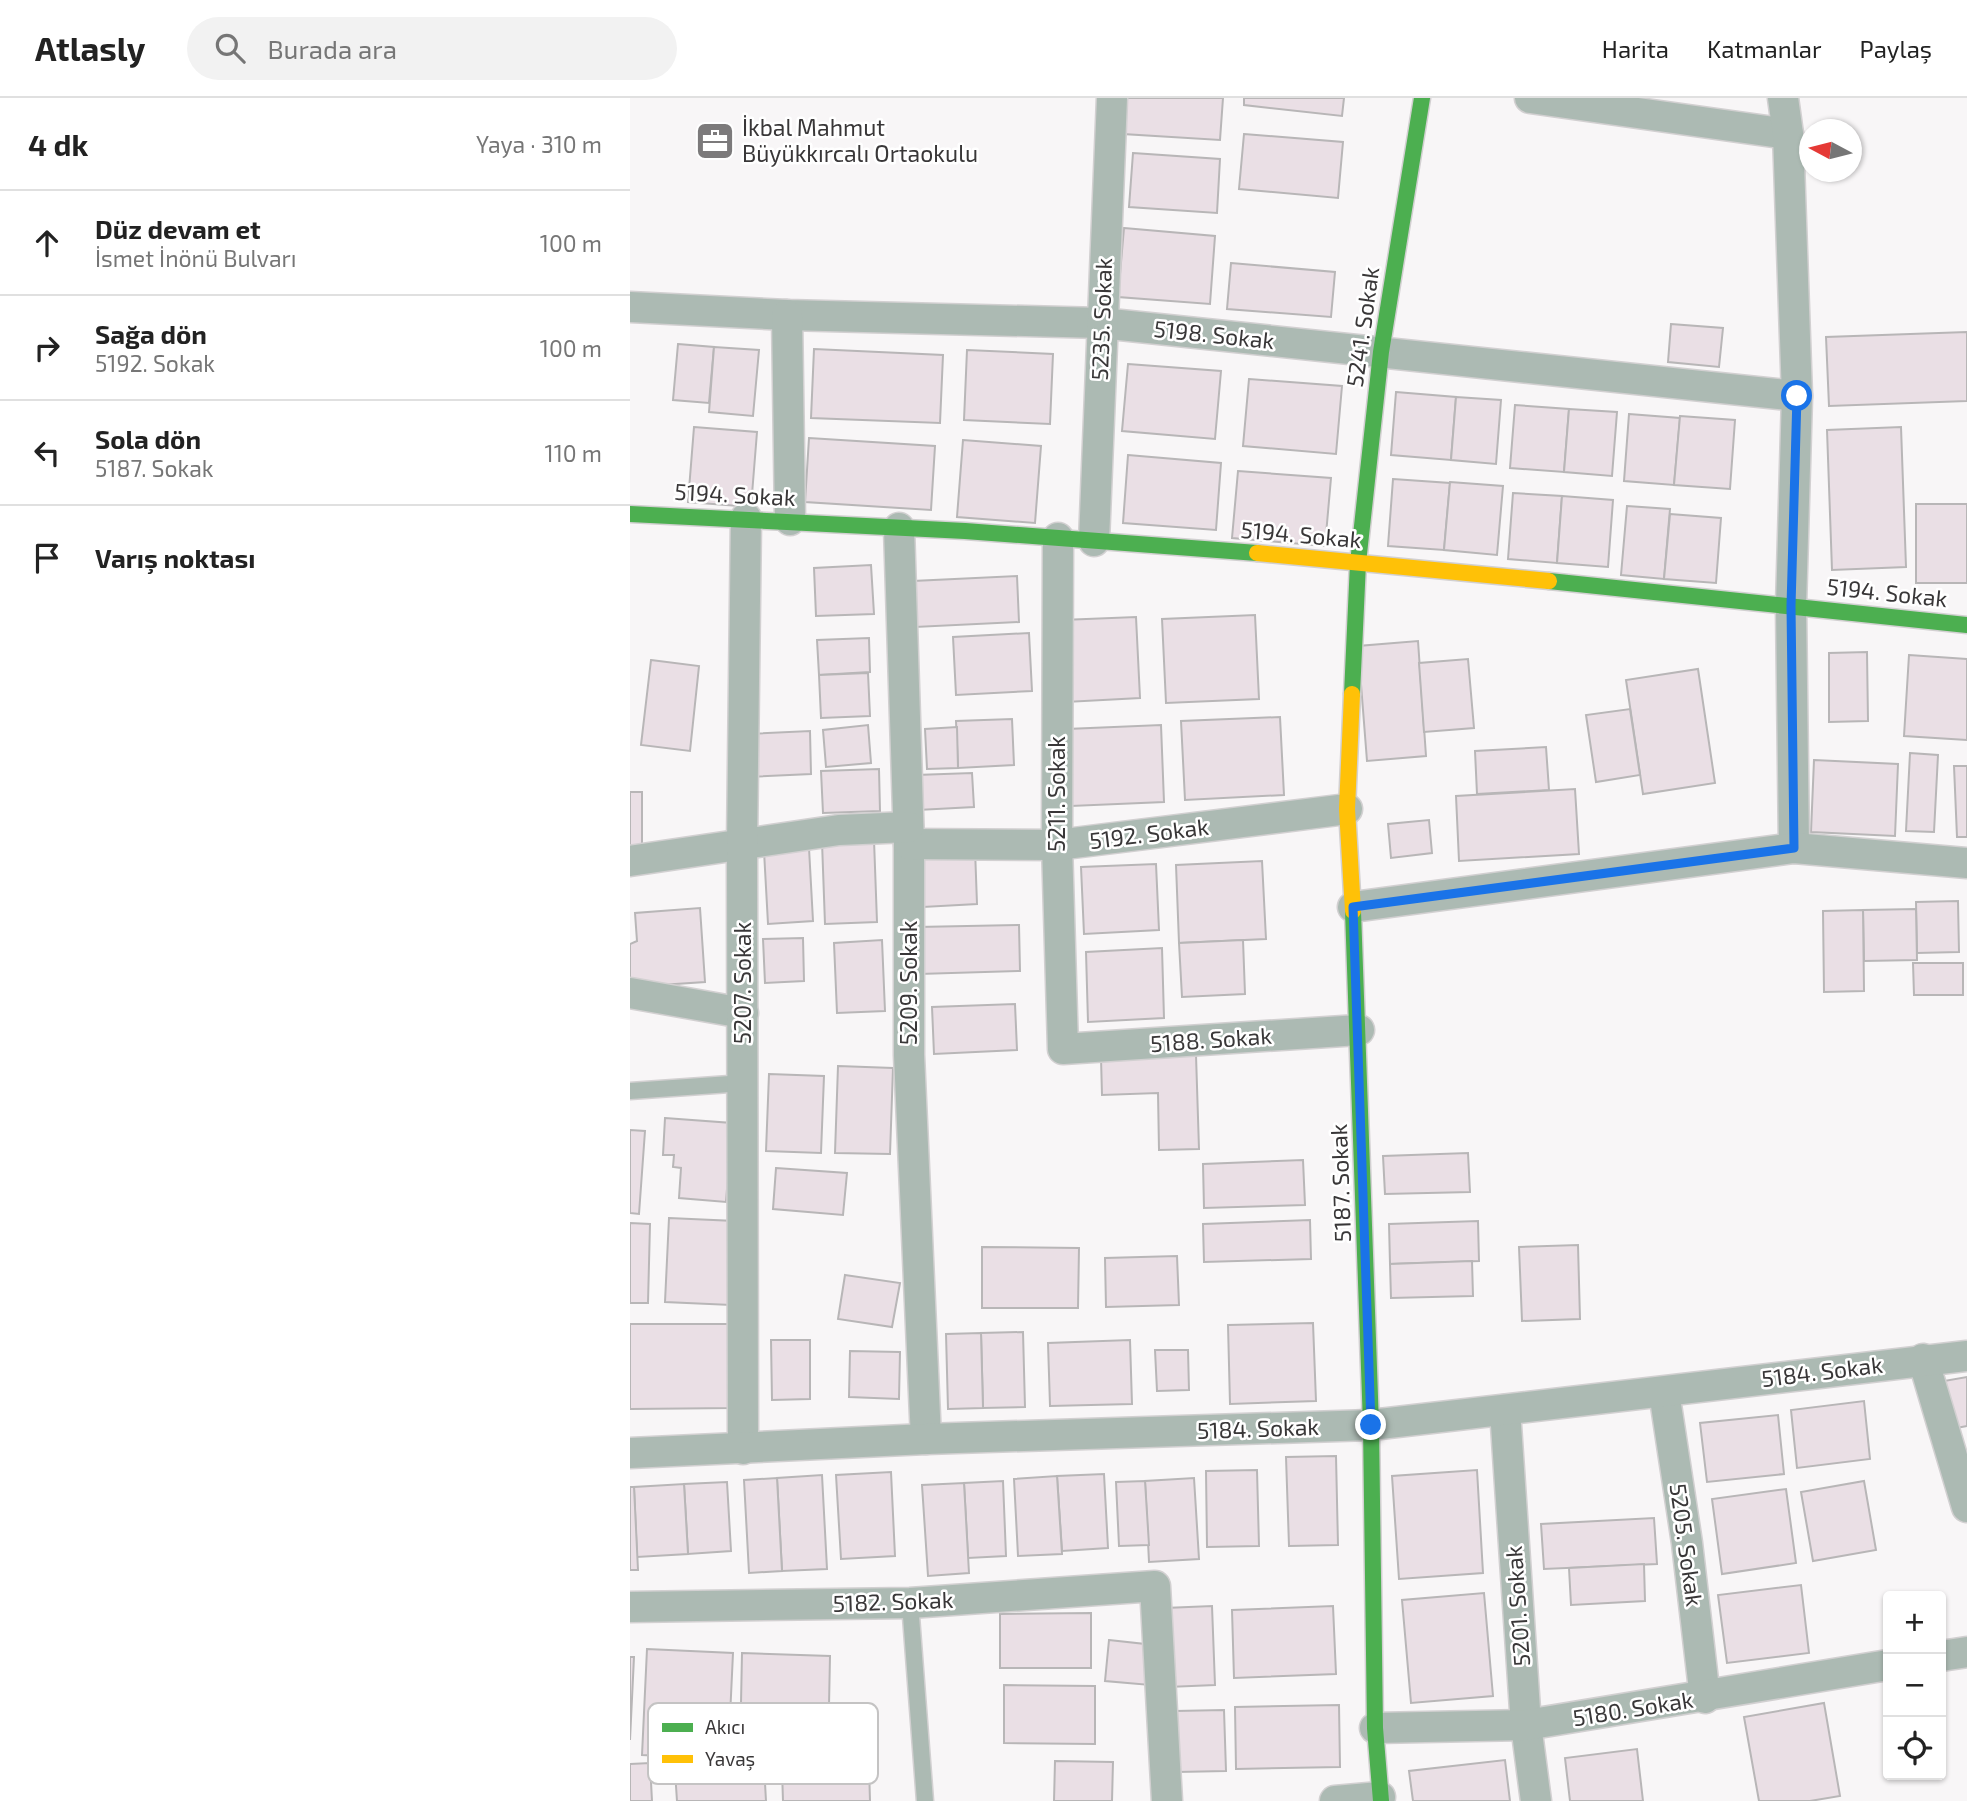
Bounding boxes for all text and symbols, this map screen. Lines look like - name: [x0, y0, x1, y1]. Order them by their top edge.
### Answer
- search box: [187, 17, 677, 80]
- text: Atlasly: [35, 28, 145, 68]
- icon: search: [211, 29, 249, 67]
- text: Burada ara: [267, 33, 397, 64]
- text: Harita: [1602, 34, 1669, 63]
- text: Katmanlar: [1707, 34, 1822, 63]
- text: Paylaş: [1860, 34, 1932, 63]
- place label: İkbal Mahmut Büyükkırcalı Ortaokulu: [742, 113, 978, 167]
- north arrow: [1799, 119, 1862, 182]
- office icon: İkbal Mahmut Büyükkırcalı Ortaokulu: [694, 120, 736, 162]
- text: 4 dk: [28, 126, 88, 162]
- text: Yaya · 310 m: [476, 130, 602, 158]
- text: Düz devam et: [95, 213, 261, 244]
- icon: ahead: [28, 224, 66, 262]
- text: 100 m: [540, 229, 602, 257]
- text: İsmet İnönü Bulvarı: [95, 244, 297, 272]
- street label: 5235. Sokak: [1085, 257, 1117, 381]
- street label: 5241. Sokak: [1340, 265, 1384, 389]
- street label: 5198. Sokak: [1152, 314, 1276, 354]
- text: Sağa dön: [95, 318, 207, 349]
- icon: right: [28, 329, 66, 367]
- text: 100 m: [540, 334, 602, 362]
- text: 5192. Sokak: [95, 349, 215, 377]
- route start: [1781, 380, 1812, 411]
- text: Sola dön: [95, 423, 201, 454]
- icon: left: [28, 434, 66, 472]
- text: 110 m: [545, 439, 602, 467]
- text: 5187. Sokak: [95, 454, 214, 482]
- street label: 5194. Sokak: [674, 477, 797, 511]
- street label: 5194. Sokak: [1240, 515, 1363, 553]
- icon: arrive: [28, 539, 66, 577]
- text: Varış noktası: [95, 542, 255, 573]
- street label: 5194. Sokak: [1825, 572, 1949, 612]
- street label: 5211. Sokak: [1042, 736, 1070, 852]
- street label: 5192. Sokak: [1088, 812, 1210, 854]
- street label: 5209. Sokak: [894, 920, 922, 1045]
- street label: 5207. Sokak: [728, 922, 756, 1044]
- street label: 5188. Sokak: [1149, 1021, 1273, 1057]
- street label: 5187. Sokak: [1324, 1123, 1356, 1243]
- street label: 5184. Sokak: [1760, 1350, 1884, 1392]
- route end: [1355, 1409, 1386, 1440]
- street label: 5184. Sokak: [1197, 1412, 1320, 1444]
- street label: 5205. Sokak: [1665, 1482, 1710, 1608]
- street label: 5201. Sokak: [1499, 1545, 1535, 1667]
- street label: 5182. Sokak: [832, 1585, 954, 1617]
- map controls: [1883, 1591, 1946, 1780]
- button: +: [1883, 1591, 1946, 1654]
- button: −: [1883, 1654, 1946, 1717]
- street label: 5180. Sokak: [1571, 1685, 1695, 1731]
- legend: [648, 1703, 878, 1784]
- text: Akıcı: [705, 1715, 745, 1738]
- button: locate: [1883, 1717, 1946, 1780]
- text: Yavaş: [705, 1747, 755, 1771]

